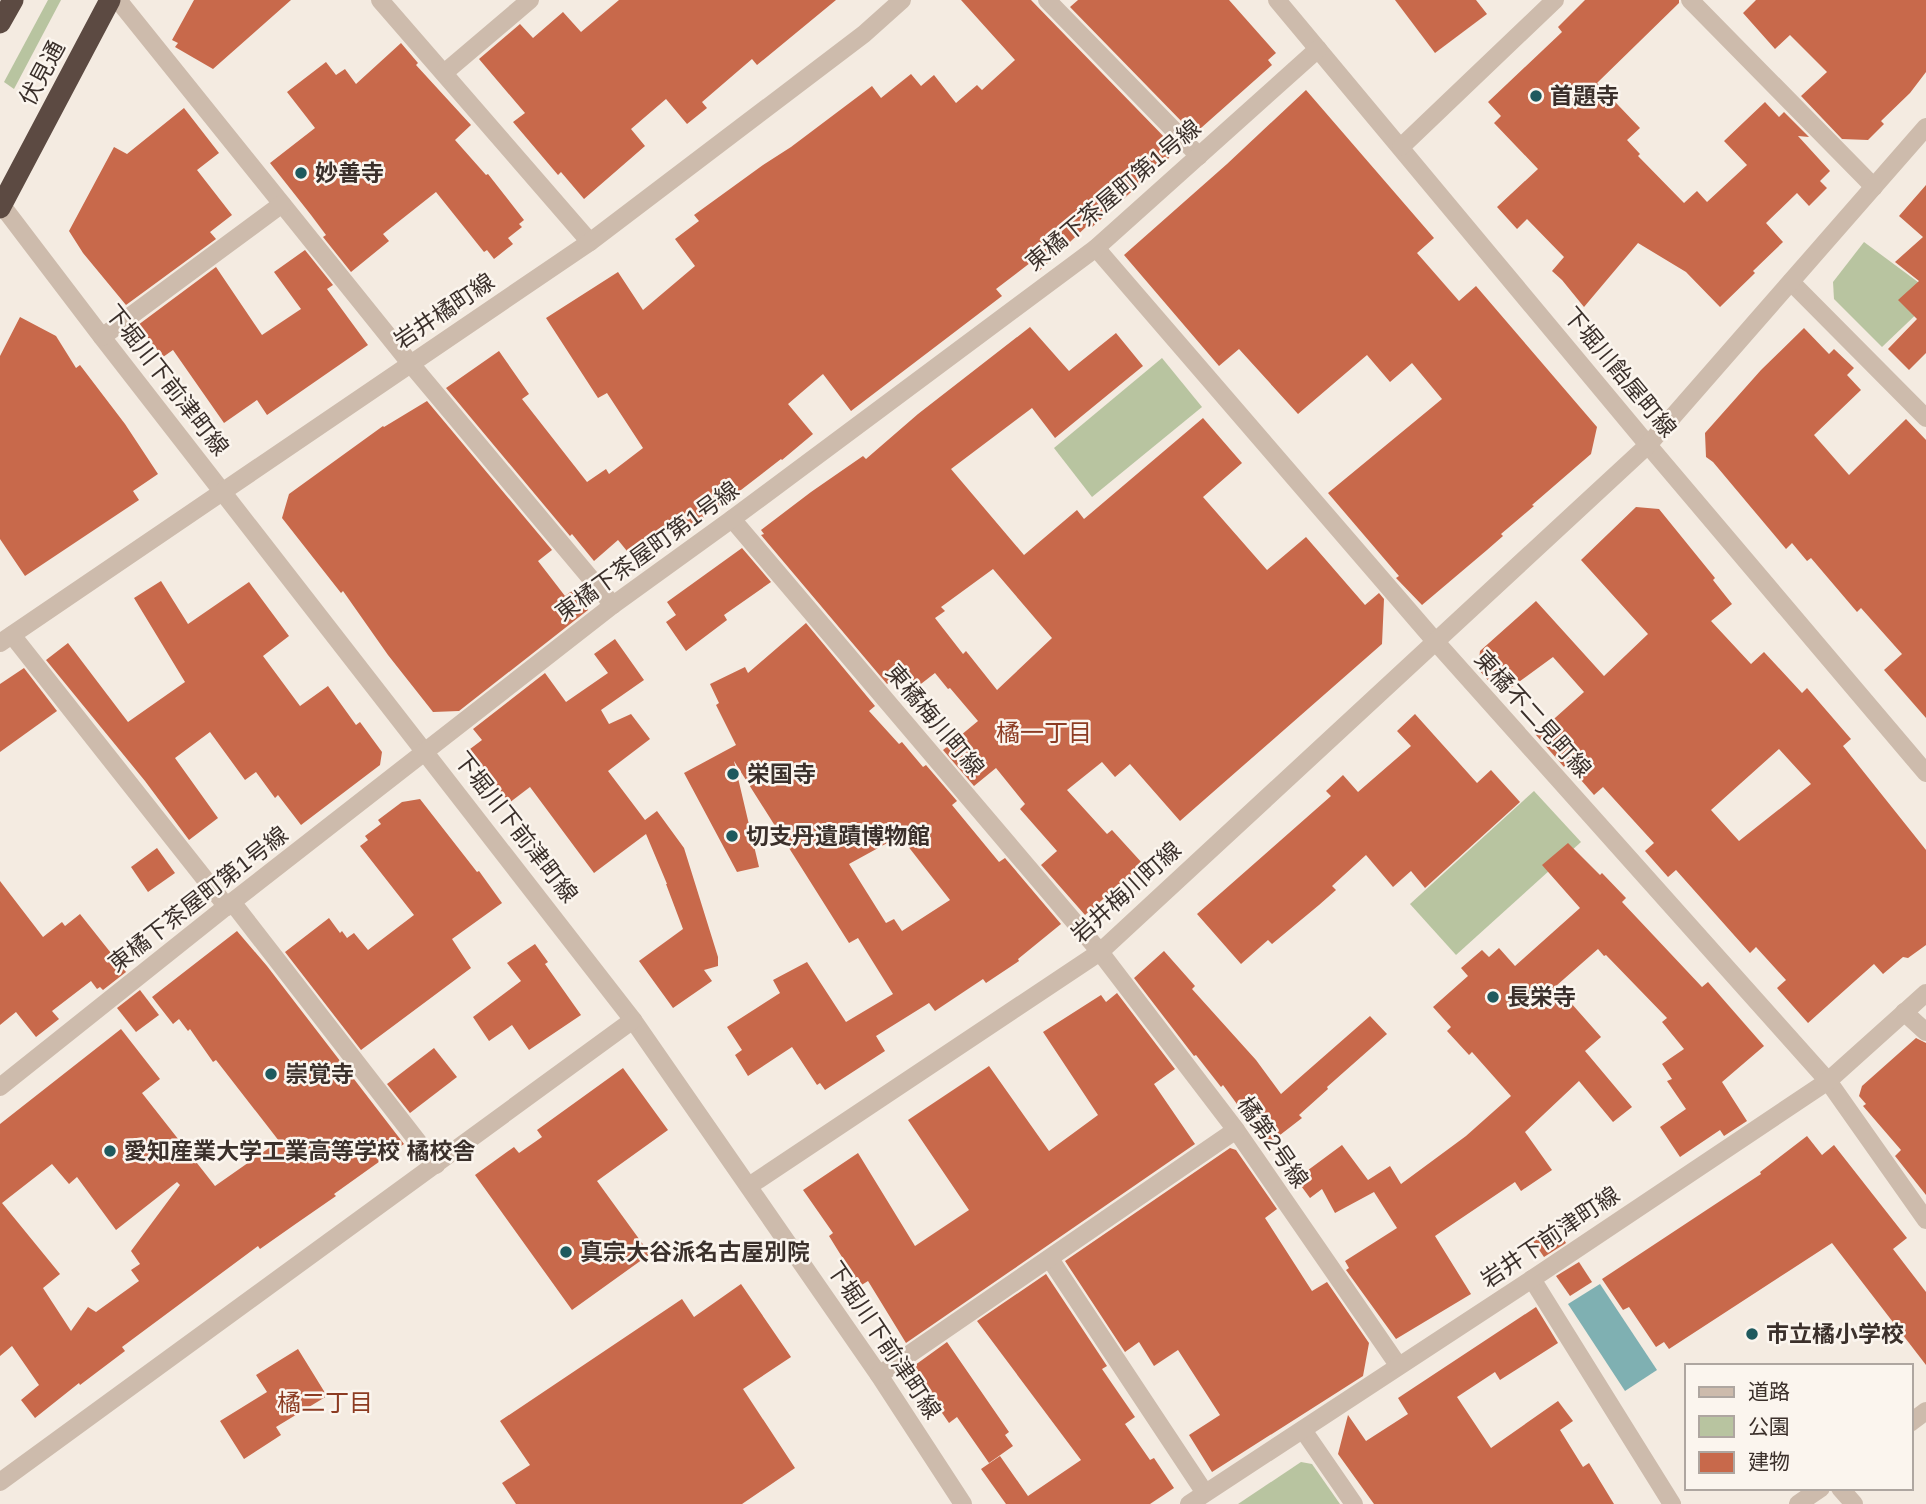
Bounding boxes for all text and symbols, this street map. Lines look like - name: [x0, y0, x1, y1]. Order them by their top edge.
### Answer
- street label: 伏見通: [14, 36, 70, 110]
- place label: 首題寺: [1550, 83, 1619, 109]
- marker: 首題寺: [1528, 88, 1544, 104]
- street label: 東橘下茶屋町第1号線: [1020, 114, 1206, 276]
- place label: 妙善寺: [315, 160, 384, 186]
- marker: 妙善寺: [293, 165, 309, 181]
- street label: 岩井橘町線: [389, 268, 499, 354]
- street label: 下堀川下前津町線: [100, 299, 234, 461]
- street label: 下堀川飴屋町線: [1558, 302, 1682, 442]
- street label: 東橘下茶屋町第1号線: [550, 476, 744, 626]
- street label: 東橘不二見町線: [1469, 645, 1597, 783]
- street label: 東橘梅川町線: [881, 659, 989, 781]
- district label: 橘一丁目: [996, 719, 1092, 746]
- street label: 下堀川下前津町線: [449, 746, 583, 908]
- place label: 栄国寺: [747, 761, 816, 787]
- marker: 栄国寺: [725, 766, 741, 782]
- street label: 東橘下茶屋町第1号線: [103, 821, 293, 977]
- place label: 切支丹遺蹟博物館: [746, 823, 930, 849]
- marker: 切支丹遺蹟博物館: [724, 828, 740, 844]
- street label: 岩井梅川町線: [1066, 836, 1186, 948]
- place label: 長栄寺: [1507, 984, 1576, 1010]
- marker: 長栄寺: [1485, 989, 1501, 1005]
- place label: 崇覚寺: [285, 1061, 354, 1087]
- marker: 崇覚寺: [263, 1066, 279, 1082]
- street label: 橘第2号線: [1232, 1092, 1314, 1192]
- place label: 愛知産業大学工業高等学校 橘校舎: [124, 1138, 475, 1164]
- marker: 愛知産業大学工業高等学校 橘校舎: [102, 1143, 118, 1159]
- street label: 岩井下前津町線: [1476, 1181, 1624, 1293]
- place label: 真宗大谷派名古屋別院: [580, 1239, 810, 1265]
- marker: 真宗大谷派名古屋別院: [558, 1244, 574, 1260]
- street label: 下堀川下前津町線: [822, 1256, 946, 1424]
- place label: 市立橘小学校: [1766, 1321, 1904, 1347]
- marker: 市立橘小学校: [1744, 1326, 1760, 1342]
- legend: [1685, 1364, 1912, 1490]
- text: 道路: [1748, 1380, 1790, 1403]
- district label: 橘二丁目: [277, 1389, 373, 1416]
- text: 公園: [1748, 1415, 1790, 1438]
- text: 建物: [1748, 1450, 1790, 1473]

